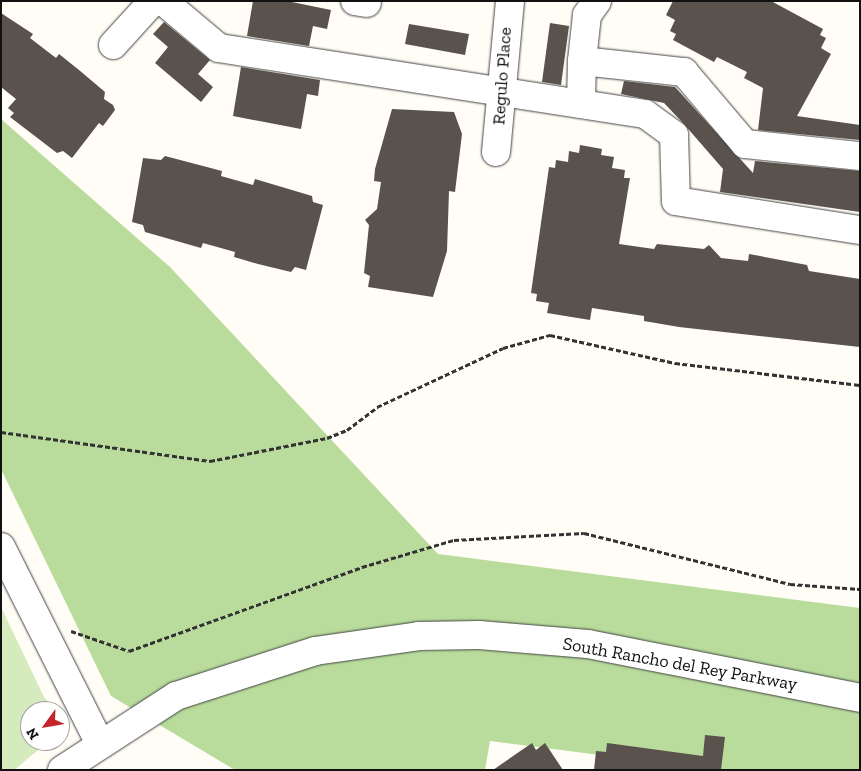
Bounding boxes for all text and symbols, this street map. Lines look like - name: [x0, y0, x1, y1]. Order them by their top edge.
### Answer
- street label: Regulo Place: [488, 26, 516, 126]
- street label: South Rancho del Rey Parkway: [561, 633, 799, 695]
- north arrow: [20, 701, 70, 751]
- text: N: [23, 725, 43, 743]

